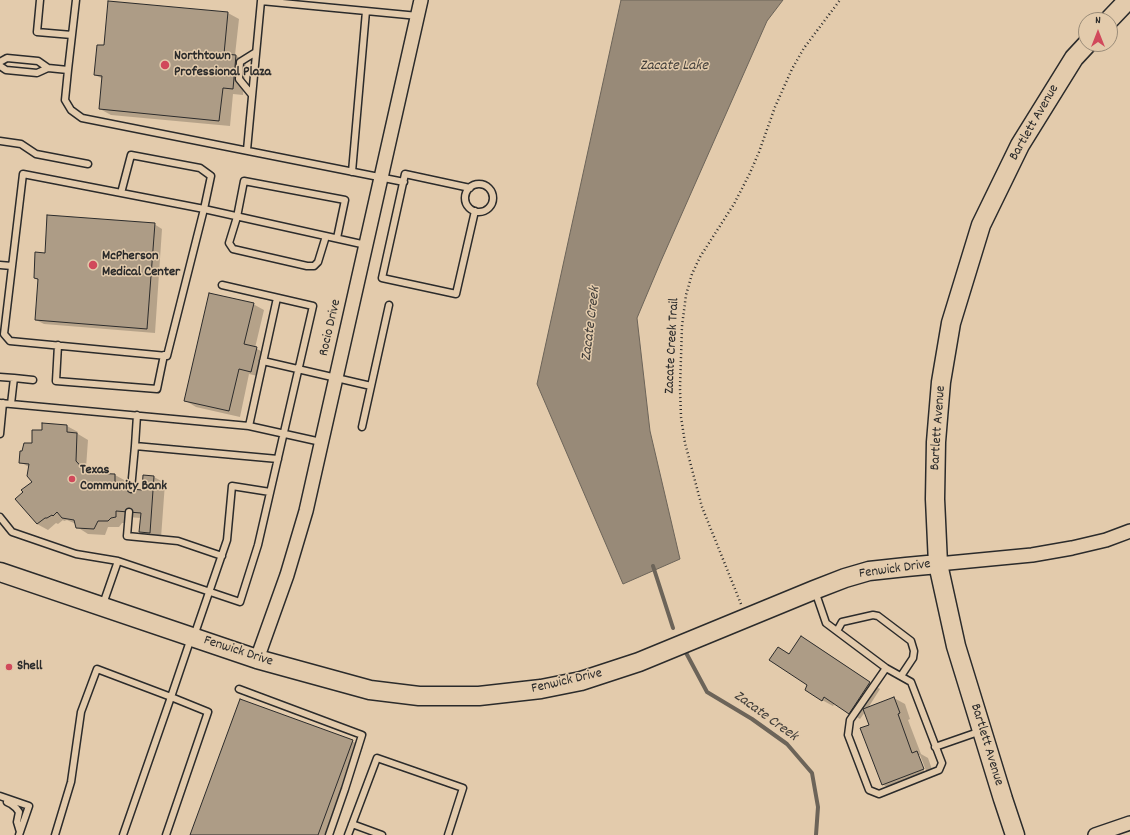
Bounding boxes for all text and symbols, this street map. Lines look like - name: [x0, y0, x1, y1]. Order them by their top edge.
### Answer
- north arrow: [1078, 12, 1118, 52]
- text: N: [1095, 13, 1101, 29]
- place label: Northtown Professional Plaza: [174, 49, 271, 82]
- water label: Zacate Lake: [640, 58, 708, 76]
- marker: Northtown Professional Plaza: [159, 59, 171, 71]
- street label: Bartlett Avenue: [1007, 82, 1063, 164]
- place label: McPherson Medical Center: [102, 249, 180, 282]
- marker: McPherson Medical Center: [87, 259, 99, 271]
- water label: Zacate Creek: [579, 286, 605, 362]
- street label: Rocio Drive: [316, 298, 346, 358]
- street label: Zacate Creek Trail: [662, 298, 684, 394]
- street label: Bartlett Avenue: [928, 385, 950, 471]
- place label: Texas Community Bank: [80, 463, 167, 496]
- marker: Texas Community Bank: [67, 474, 77, 484]
- street label: Fenwick Drive: [858, 557, 932, 583]
- street label: Fenwick Drive: [201, 633, 275, 671]
- place label: Shell: [17, 659, 42, 675]
- marker: Shell: [4, 662, 14, 672]
- street label: Fenwick Drive: [530, 666, 604, 698]
- water label: Zacate Creek: [730, 688, 800, 746]
- street label: Bartlett Avenue: [966, 702, 1006, 788]

